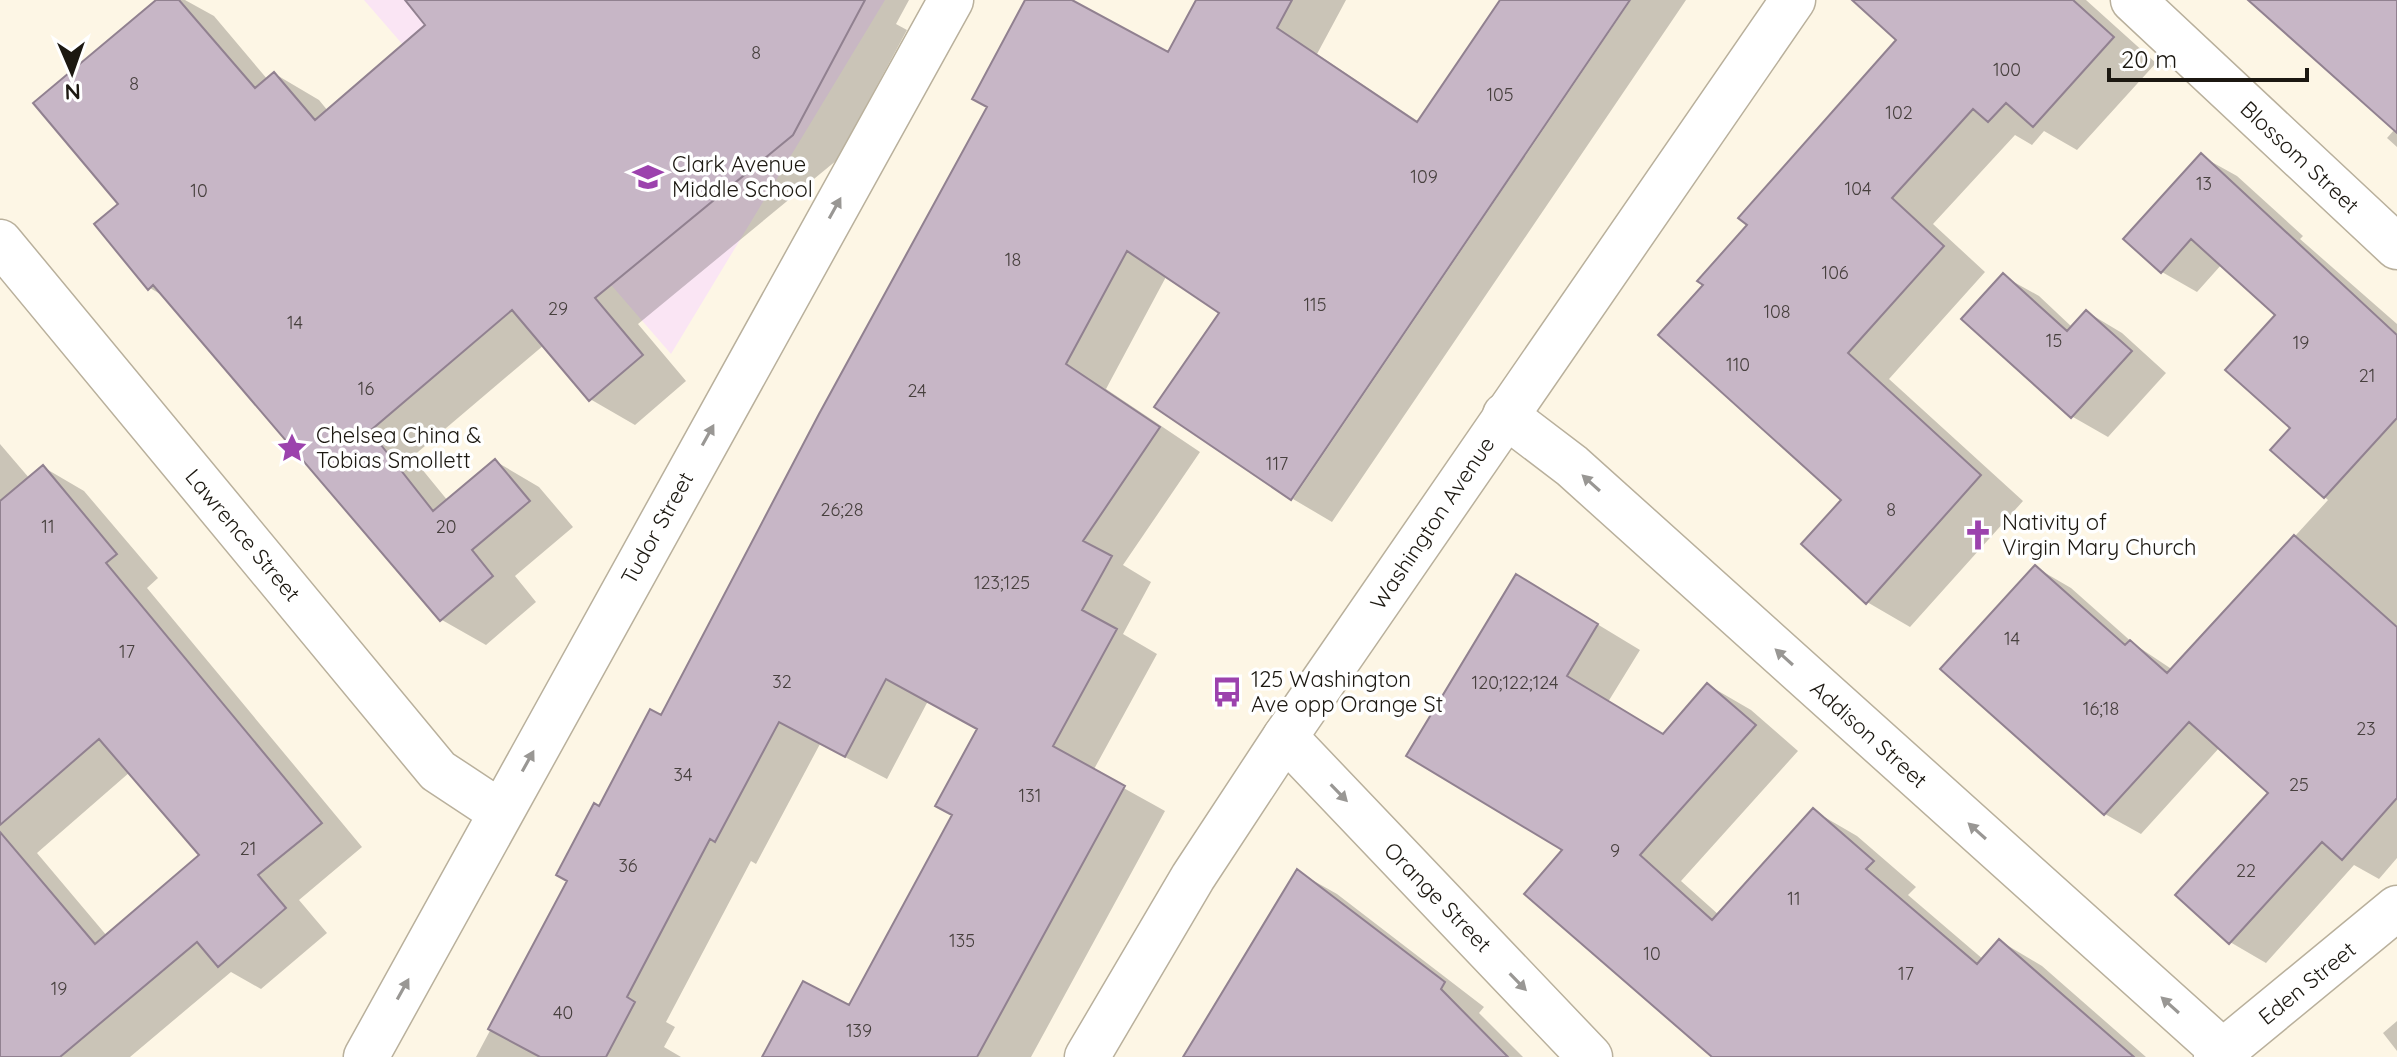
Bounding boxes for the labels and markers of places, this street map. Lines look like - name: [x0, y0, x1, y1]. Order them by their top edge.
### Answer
- place label: Clark Avenue Middle School: [672, 150, 813, 203]
- school or university icon: Clark Avenue Middle School: [631, 160, 665, 194]
- place label: Chelsea China & Tobias Smollett: [316, 421, 481, 474]
- place icon: Chelsea China & Tobias Smollett: [275, 431, 309, 465]
- place label: Nativity of Virgin Mary Church: [2002, 508, 2196, 561]
- church icon: Nativity of Virgin Mary Church: [1961, 518, 1995, 552]
- place label: 125 Washington Ave opp Orange St: [1251, 665, 1443, 718]
- bus stop icon: 125 Washington Ave opp Orange St: [1210, 675, 1244, 709]

